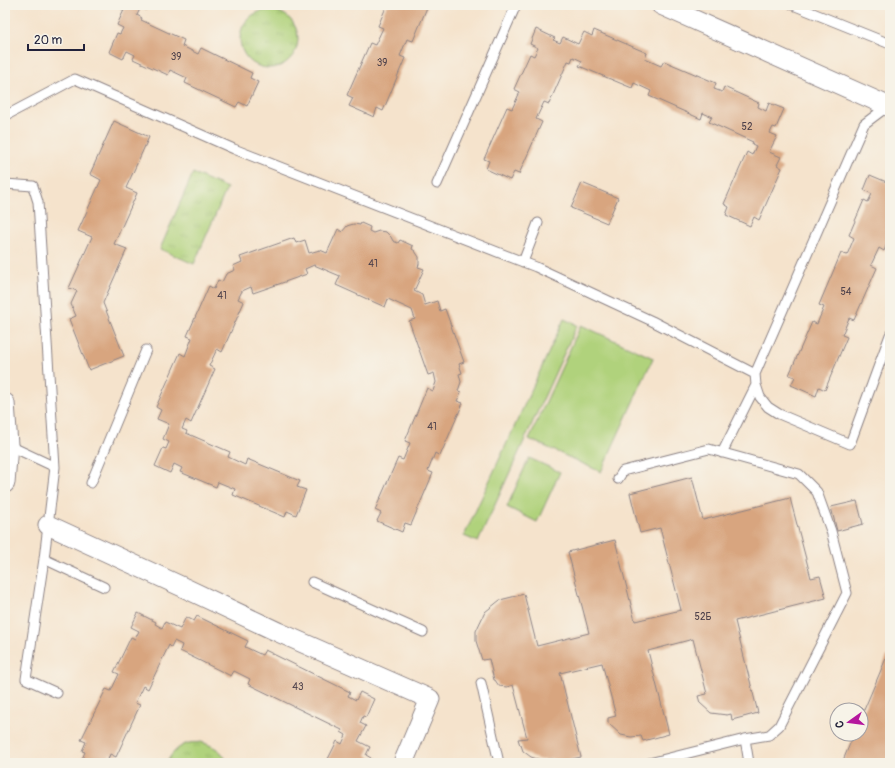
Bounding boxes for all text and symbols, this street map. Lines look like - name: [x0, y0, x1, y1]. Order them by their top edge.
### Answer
- scale bar: [28, 26, 84, 52]
- text: 20 m: [34, 33, 63, 48]
- house number: 39: [171, 51, 181, 63]
- house number: 39: [377, 57, 387, 69]
- house number: 52: [741, 121, 753, 133]
- house number: 41: [368, 258, 378, 270]
- house number: 54: [840, 286, 852, 298]
- house number: 41: [217, 290, 227, 302]
- house number: 41: [427, 421, 437, 433]
- house number: 52Б: [694, 611, 712, 623]
- house number: 43: [292, 681, 304, 693]
- north arrow: [829, 702, 869, 742]
- text: С: [833, 719, 847, 729]

